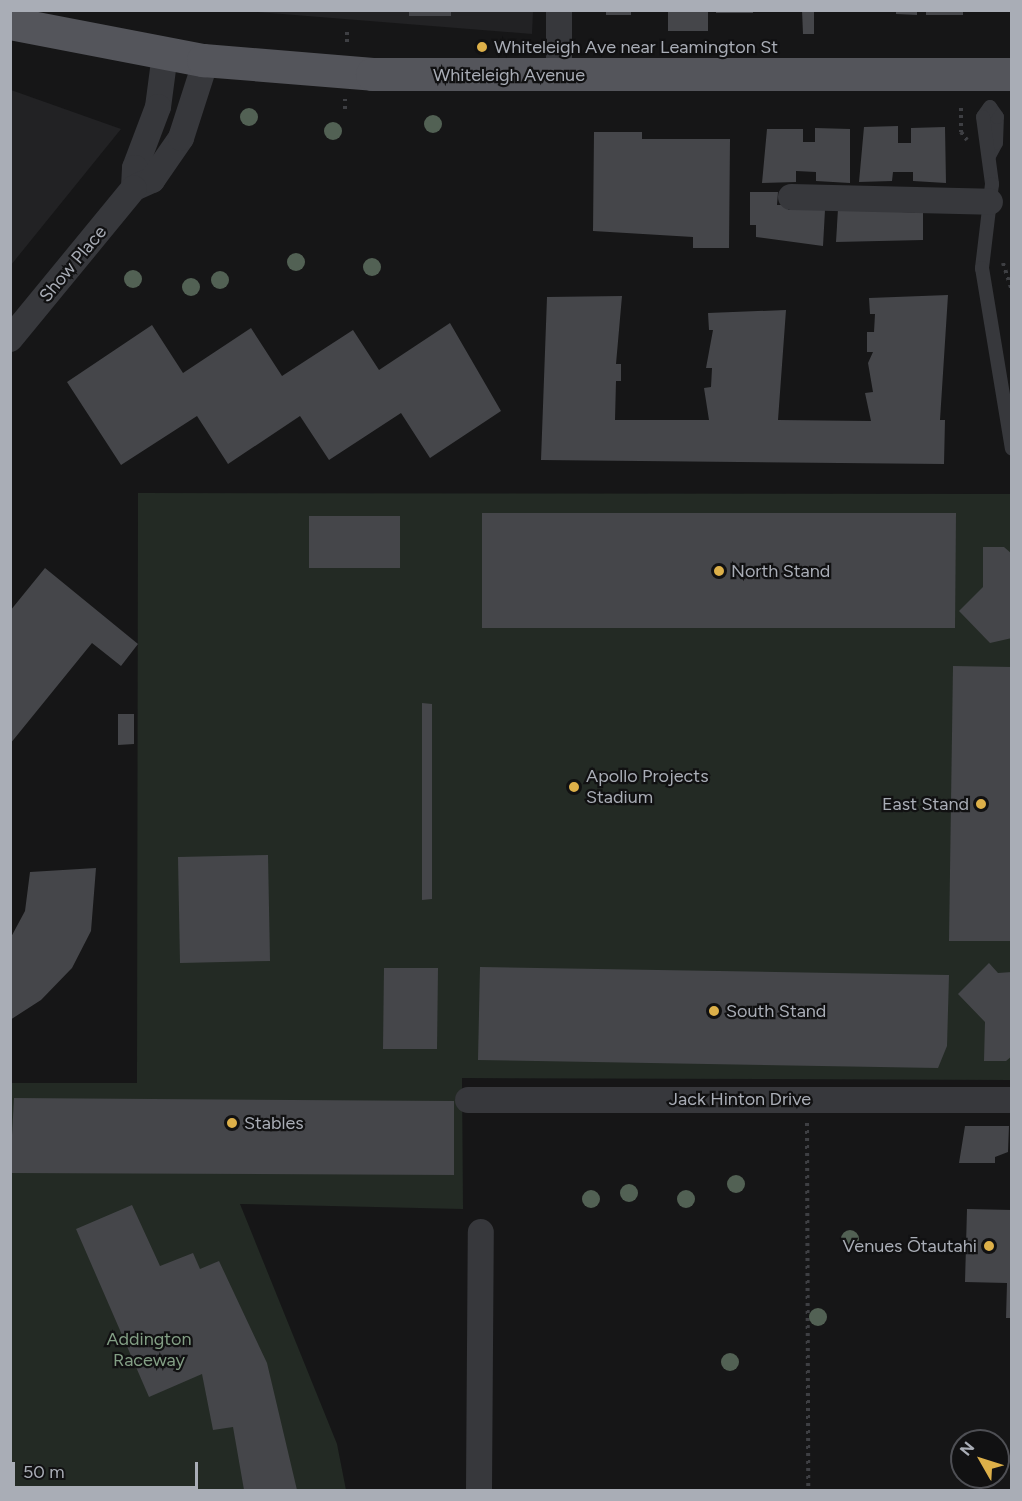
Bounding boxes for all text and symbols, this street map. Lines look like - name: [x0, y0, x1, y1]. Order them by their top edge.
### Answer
- place label: Whiteleigh Ave near Leamington St: [494, 36, 778, 58]
- marker: Whiteleigh Ave near Leamington St: [475, 40, 489, 54]
- street label: Whiteleigh Avenue: [433, 64, 585, 86]
- street label: Show Place: [35, 221, 111, 307]
- place label: North Stand: [731, 560, 830, 582]
- marker: North Stand: [712, 564, 726, 578]
- place label: Apollo Projects Stadium: [586, 766, 709, 808]
- marker: Apollo Projects Stadium: [567, 780, 581, 794]
- place label: East Stand: [882, 793, 969, 815]
- marker: East Stand: [974, 797, 988, 811]
- place label: South Stand: [726, 1000, 826, 1022]
- marker: South Stand: [707, 1004, 721, 1018]
- street label: Jack Hinton Drive: [669, 1088, 811, 1110]
- place label: Stables: [244, 1112, 304, 1134]
- marker: Stables: [225, 1116, 239, 1130]
- place label: Venues Ōtautahi: [843, 1235, 977, 1257]
- marker: Venues Ōtautahi: [982, 1239, 996, 1253]
- park label: Addington Raceway: [106, 1329, 192, 1372]
- north arrow: [950, 1429, 1010, 1489]
- text: N: [956, 1438, 978, 1459]
- scale bar: [15, 1450, 201, 1488]
- text: 50 m: [23, 1461, 65, 1483]

